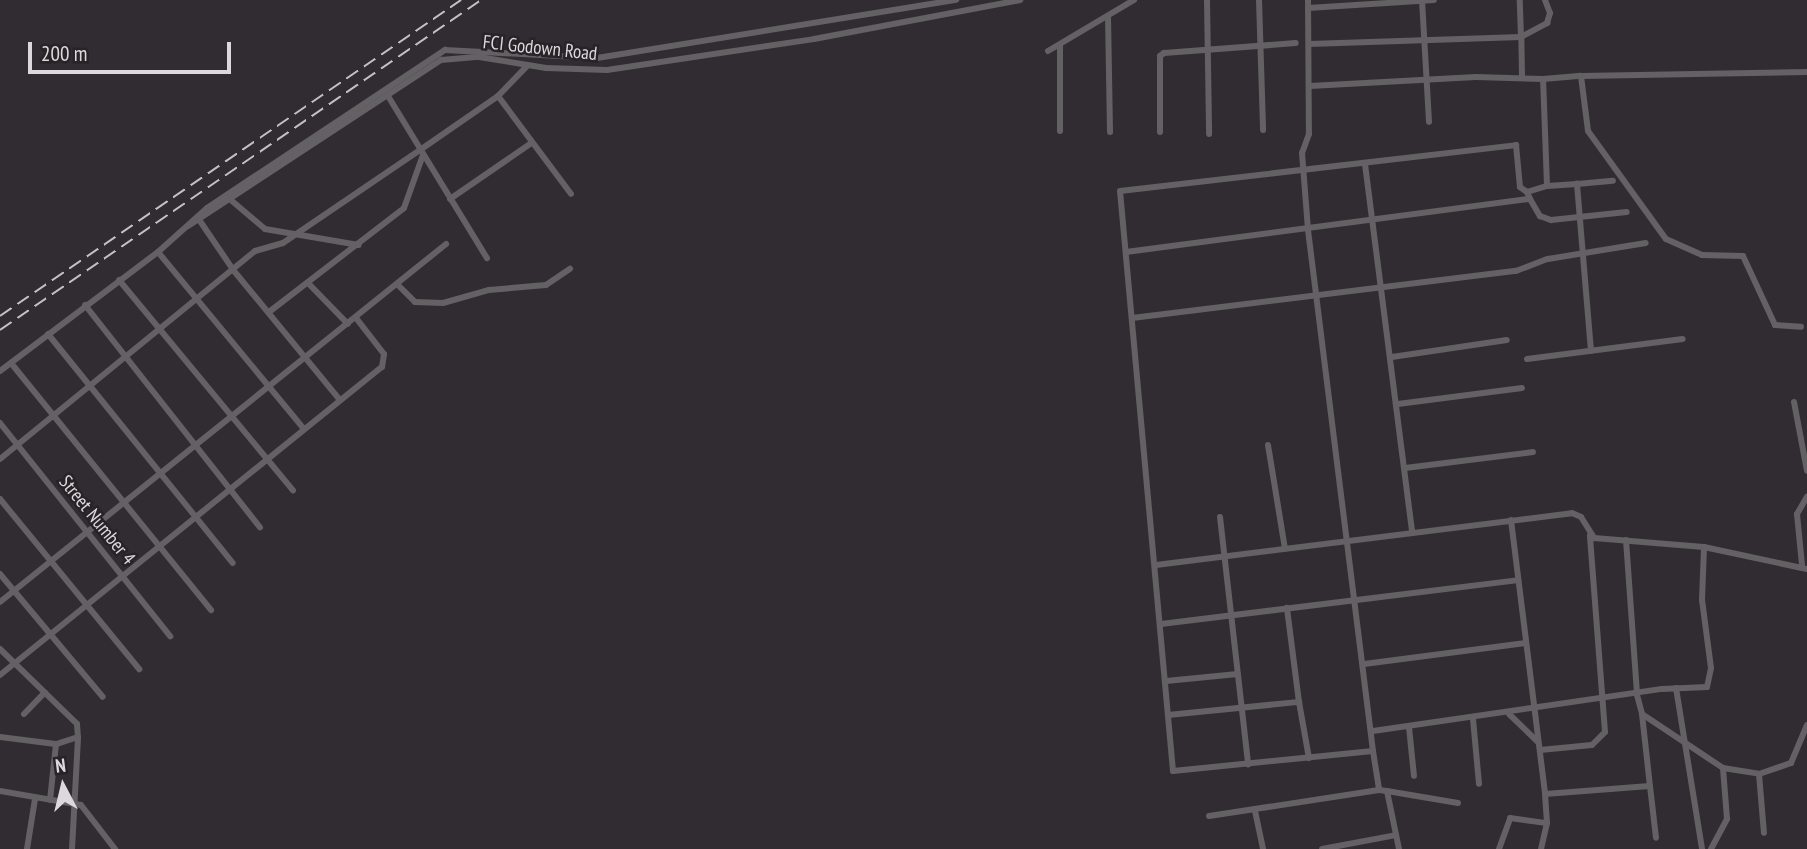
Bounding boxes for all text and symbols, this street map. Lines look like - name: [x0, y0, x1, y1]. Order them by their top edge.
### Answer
- scale bar: [32, 28, 234, 72]
- street label: FCI Godown Road: [482, 31, 598, 65]
- text: 200 m: [41, 40, 87, 67]
- street label: Street Number 4: [54, 471, 140, 569]
- north arrow: [28, 751, 98, 821]
- text: N: [54, 753, 67, 778]

